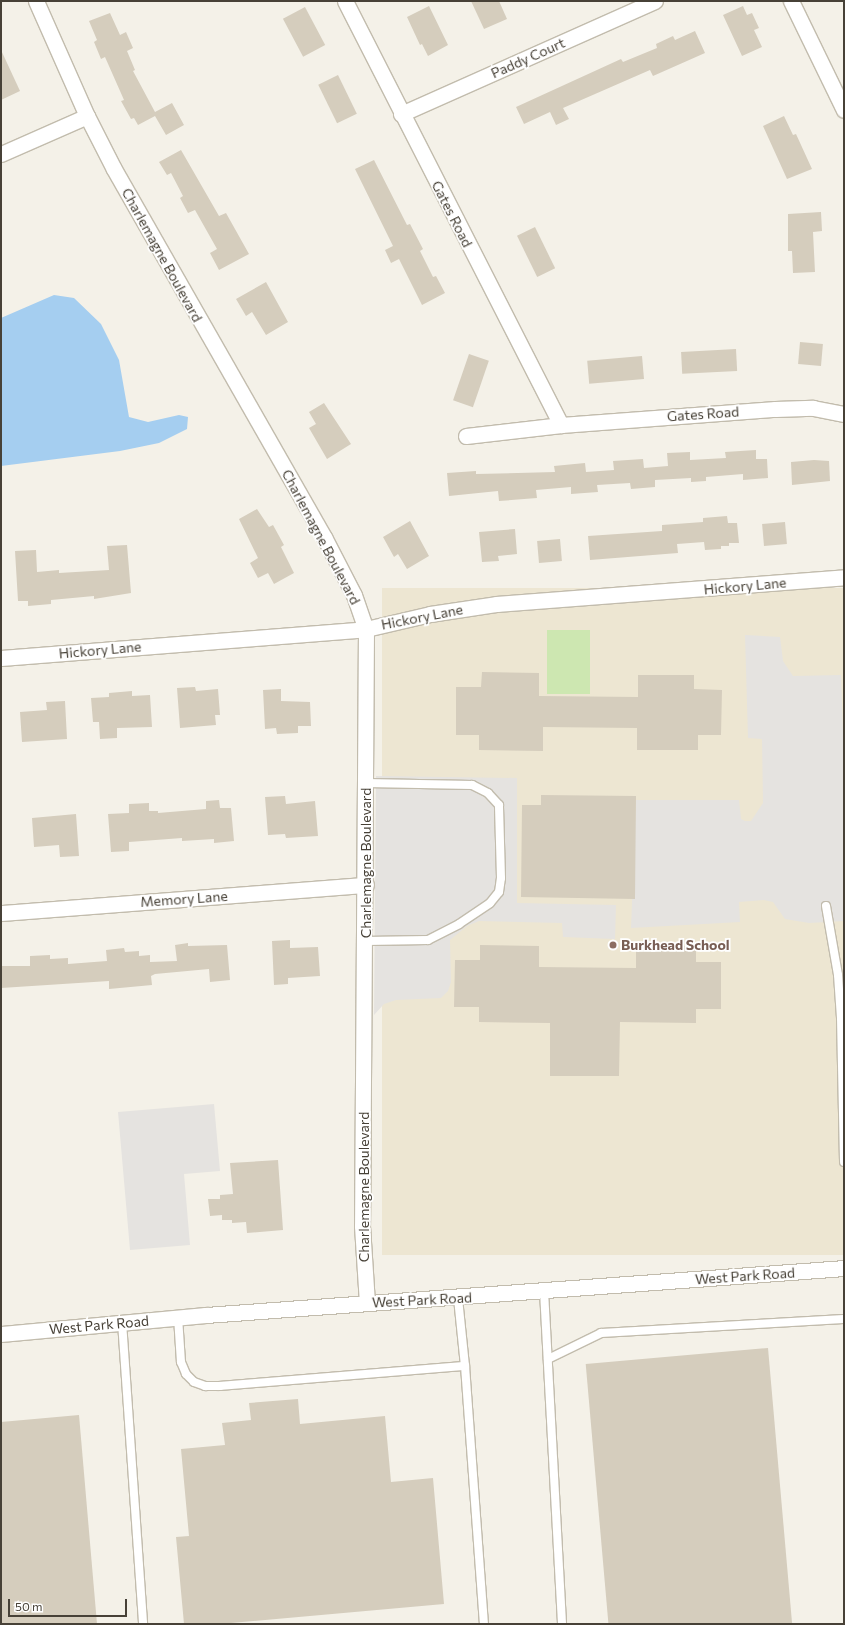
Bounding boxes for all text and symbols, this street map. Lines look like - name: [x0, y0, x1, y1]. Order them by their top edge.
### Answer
- street label: Paddy Court: [488, 34, 568, 82]
- street label: Gates Road: [428, 178, 476, 250]
- street label: Charlemagne Boulevard: [118, 185, 206, 325]
- street label: Gates Road: [666, 403, 740, 425]
- street label: Charlemagne Boulevard: [278, 467, 364, 607]
- street label: Hickory Lane: [703, 574, 787, 598]
- street label: Hickory Lane: [380, 601, 464, 633]
- street label: Hickory Lane: [58, 638, 142, 662]
- street label: Charlemagne Boulevard: [358, 788, 374, 938]
- street label: Memory Lane: [140, 888, 228, 910]
- place label: Burkhead School: [621, 937, 730, 953]
- marker: Burkhead School: [608, 940, 618, 950]
- street label: Charlemagne Boulevard: [356, 1112, 372, 1262]
- street label: West Park Road: [694, 1264, 796, 1288]
- street label: West Park Road: [372, 1289, 472, 1311]
- street label: West Park Road: [48, 1312, 150, 1338]
- scale bar: [10, 1591, 129, 1617]
- text: 50 m: [15, 1599, 43, 1613]

